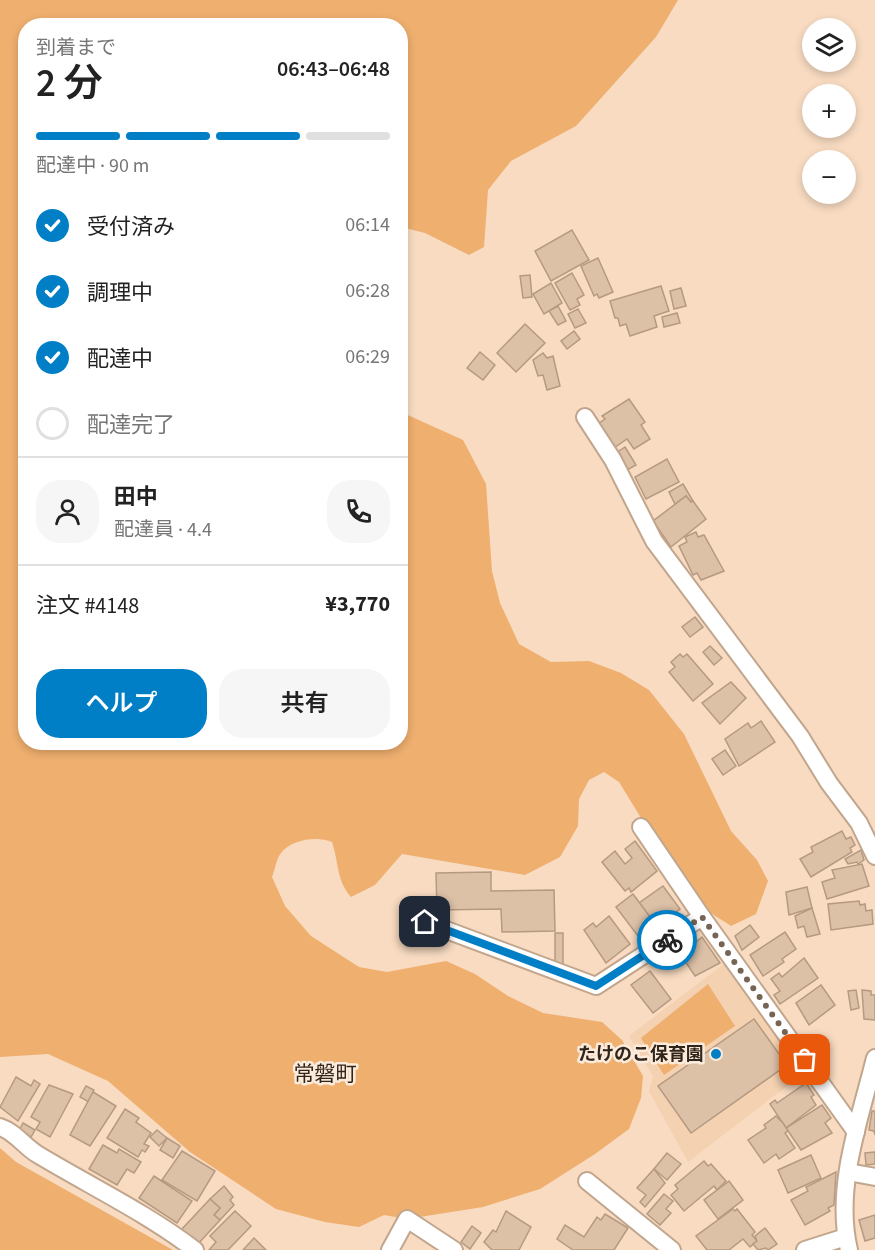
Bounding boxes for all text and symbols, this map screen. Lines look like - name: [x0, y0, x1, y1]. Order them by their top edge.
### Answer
- map controls: [802, 18, 856, 204]
- button: layers: [802, 18, 856, 72]
- text: 到着まで: [36, 34, 116, 62]
- text: 06:43–06:48: [277, 53, 390, 85]
- text: 2 分: [36, 56, 103, 112]
- button: +: [802, 84, 856, 138]
- button: −: [802, 150, 856, 204]
- text: 配達中 · 90 m: [36, 152, 149, 180]
- icon: check: [36, 209, 69, 242]
- text: 受付済み: [87, 211, 175, 243]
- text: 06:14: [345, 211, 390, 239]
- icon: check: [36, 275, 69, 308]
- text: 調理中: [87, 277, 153, 309]
- text: 06:28: [345, 277, 390, 305]
- icon: check: [36, 341, 69, 374]
- text: 配達中: [87, 343, 153, 375]
- text: 06:29: [345, 343, 390, 371]
- text: 配達完了: [87, 409, 175, 441]
- button: person: [36, 480, 99, 543]
- button: phone: [327, 480, 390, 543]
- text: 田中: [114, 481, 158, 513]
- text: 配達員 · 4.4: [114, 516, 212, 544]
- text: ¥3,770: [325, 588, 390, 620]
- text: 注文 #4148: [36, 590, 139, 622]
- button: ヘルプ: [36, 669, 207, 738]
- button: 共有: [219, 669, 390, 738]
- pin: [399, 896, 450, 947]
- icon: home: [408, 905, 441, 938]
- courier: [637, 910, 697, 970]
- icon: bike: [651, 924, 684, 957]
- pin: [779, 1034, 830, 1085]
- place label: たけのこ保育園: [578, 1042, 704, 1067]
- icon: bag: [788, 1043, 821, 1076]
- marker: たけのこ保育園: [709, 1047, 723, 1061]
- district label: 常磐町: [294, 1059, 357, 1089]

